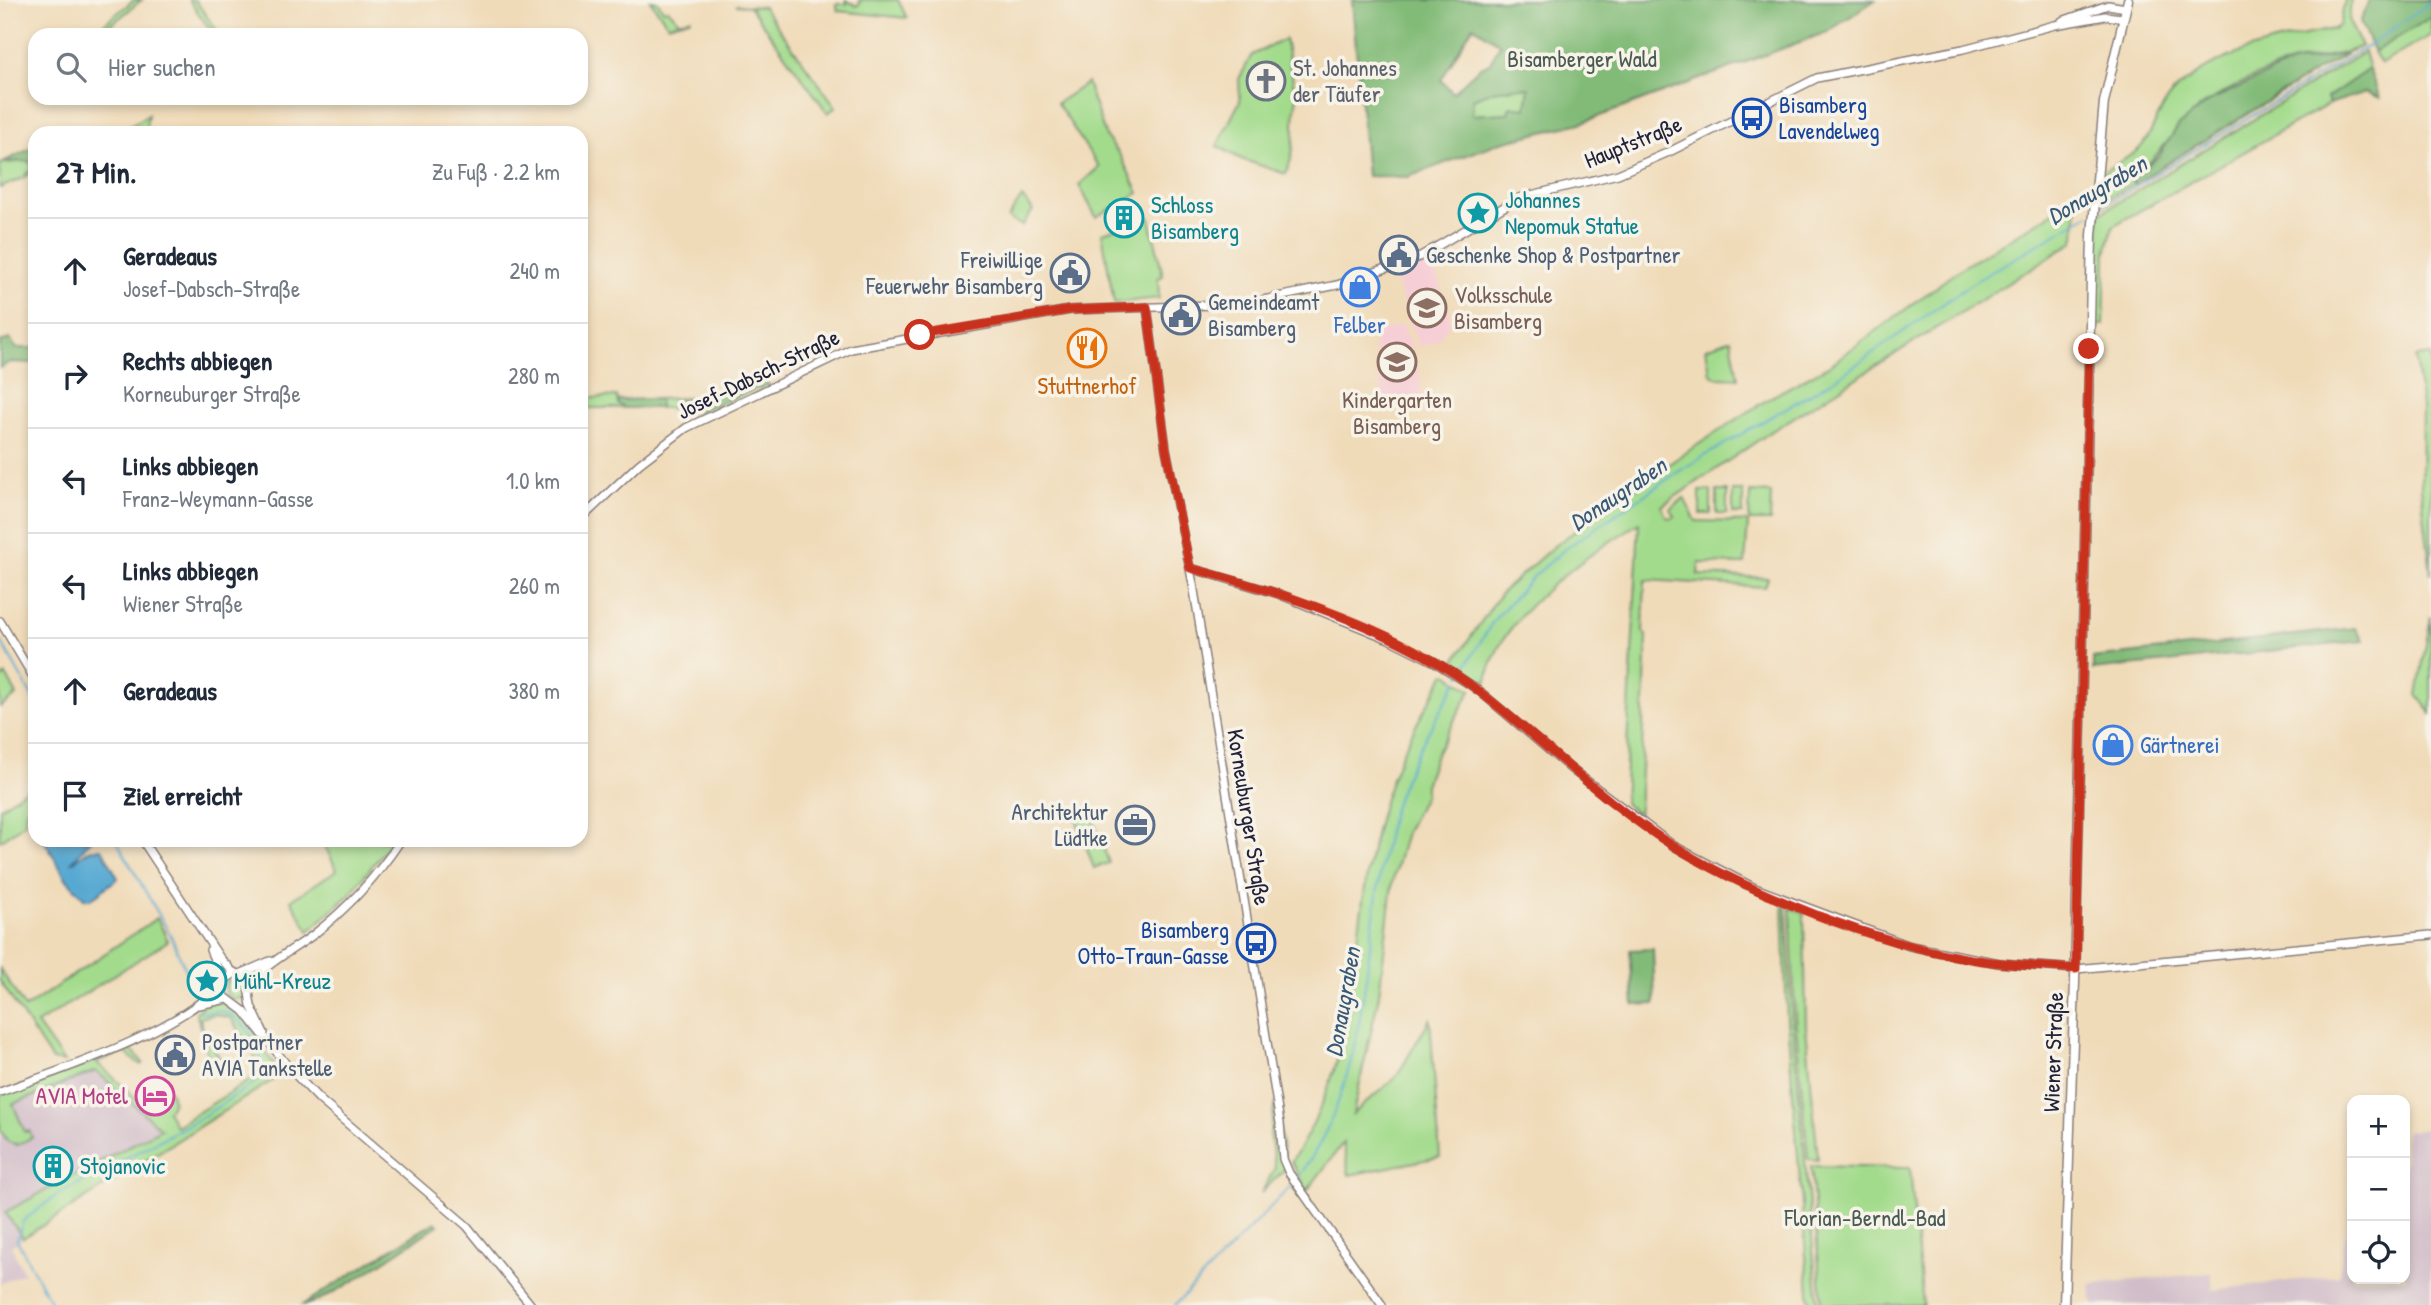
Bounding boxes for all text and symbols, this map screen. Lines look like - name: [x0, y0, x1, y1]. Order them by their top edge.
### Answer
- search box: [28, 28, 588, 105]
- park label: Bisamberger Wald: [1507, 43, 1657, 74]
- icon: search: [52, 48, 90, 86]
- text: Hier suchen: [108, 49, 216, 84]
- place label: St. Johannes der Täufer: [1293, 52, 1397, 109]
- church icon: St. Johannes der Täufer: [1245, 60, 1287, 102]
- place label: Bisamberg Lavendelweg: [1779, 89, 1880, 146]
- bus stop icon: Bisamberg Lavendelweg: [1731, 97, 1773, 139]
- street label: Hauptstraße: [1579, 108, 1686, 175]
- water label: Donaugraben: [2041, 146, 2154, 232]
- text: 27 Min.: [56, 152, 136, 192]
- text: Zu Fuß · 2.2 km: [432, 156, 560, 187]
- place label: Johannes Nepomuk Statue: [1505, 184, 1639, 241]
- place label: Schloss Bisamberg: [1151, 189, 1239, 246]
- place icon: Johannes Nepomuk Statue: [1457, 192, 1499, 234]
- building icon: Schloss Bisamberg: [1103, 197, 1145, 239]
- public building icon: Geschenke Shop & Postpartner: [1378, 234, 1420, 276]
- text: Geradeaus: [123, 238, 217, 273]
- place label: Geschenke Shop & Postpartner: [1426, 239, 1681, 270]
- place label: Freiwillige Feuerwehr Bisamberg: [865, 244, 1043, 301]
- icon: ahead: [56, 252, 94, 290]
- public building icon: Freiwillige Feuerwehr Bisamberg: [1049, 252, 1091, 294]
- text: 240 m: [509, 255, 560, 286]
- shop icon: Felber: [1339, 266, 1381, 308]
- text: Josef-Dabsch-Straße: [123, 273, 300, 304]
- place label: Volksschule Bisamberg: [1454, 279, 1553, 336]
- place label: Gemeindeamt Bisamberg: [1208, 286, 1320, 343]
- school or university icon: Volksschule Bisamberg: [1406, 287, 1448, 329]
- public building icon: Gemeindeamt Bisamberg: [1160, 294, 1202, 336]
- place label: Felber: [1333, 309, 1386, 340]
- route start: [904, 319, 935, 350]
- street label: Josef-Dabsch-Straße: [671, 321, 844, 426]
- restaurant icon: Stuttnerhof: [1066, 327, 1108, 369]
- route end: [2073, 333, 2104, 364]
- school or university icon: Kindergarten Bisamberg: [1376, 341, 1418, 383]
- text: Rechts abbiegen: [123, 343, 273, 378]
- icon: right: [56, 357, 94, 395]
- text: 280 m: [508, 360, 560, 391]
- place label: Stuttnerhof: [1037, 370, 1137, 401]
- text: Korneuburger Straße: [123, 378, 301, 409]
- place label: Kindergarten Bisamberg: [1342, 384, 1452, 441]
- text: Links abbiegen: [123, 448, 259, 483]
- water label: Donaugraben: [1563, 448, 1675, 538]
- icon: left: [56, 462, 94, 500]
- text: 1.0 km: [506, 465, 560, 496]
- text: Franz-Weymann-Gasse: [123, 483, 314, 514]
- text: Links abbiegen: [123, 553, 259, 588]
- icon: left: [56, 567, 94, 605]
- text: 260 m: [509, 570, 560, 601]
- text: Wiener Straße: [123, 588, 243, 619]
- icon: ahead: [56, 672, 94, 710]
- text: Geradeaus: [123, 673, 217, 708]
- text: 380 m: [509, 675, 560, 706]
- shop icon: Gärtnerei: [2092, 724, 2134, 766]
- street label: Korneuburger Straße: [1220, 727, 1279, 907]
- place label: Gärtnerei: [2140, 729, 2220, 760]
- icon: arrive: [56, 777, 94, 815]
- text: Ziel erreicht: [123, 778, 242, 813]
- place label: Architektur Lüdtke: [1012, 796, 1108, 853]
- office icon: Architektur Lüdtke: [1114, 804, 1156, 846]
- place label: Bisamberg Otto-Traun-Gasse: [1077, 914, 1229, 971]
- bus stop icon: Bisamberg Otto-Traun-Gasse: [1235, 922, 1277, 964]
- water label: Donaugraben: [1317, 942, 1369, 1059]
- place icon: Mühl-Kreuz: [186, 960, 228, 1002]
- place label: Mühl-Kreuz: [234, 965, 331, 996]
- street label: Wiener Straße: [2035, 992, 2070, 1112]
- place label: Postpartner AVIA Tankstelle: [202, 1026, 333, 1083]
- public building icon: Postpartner AVIA Tankstelle: [154, 1034, 196, 1076]
- hotel icon: AVIA Motel: [134, 1075, 176, 1117]
- place label: AVIA Motel: [36, 1080, 129, 1111]
- map controls: [2347, 1095, 2410, 1284]
- button: +: [2347, 1095, 2410, 1158]
- building icon: Stojanovic: [32, 1145, 74, 1187]
- place label: Stojanovic: [80, 1150, 165, 1181]
- button: −: [2347, 1158, 2410, 1221]
- park label: Florian-Berndl-Bad: [1784, 1202, 1945, 1233]
- button: locate: [2347, 1221, 2410, 1284]

